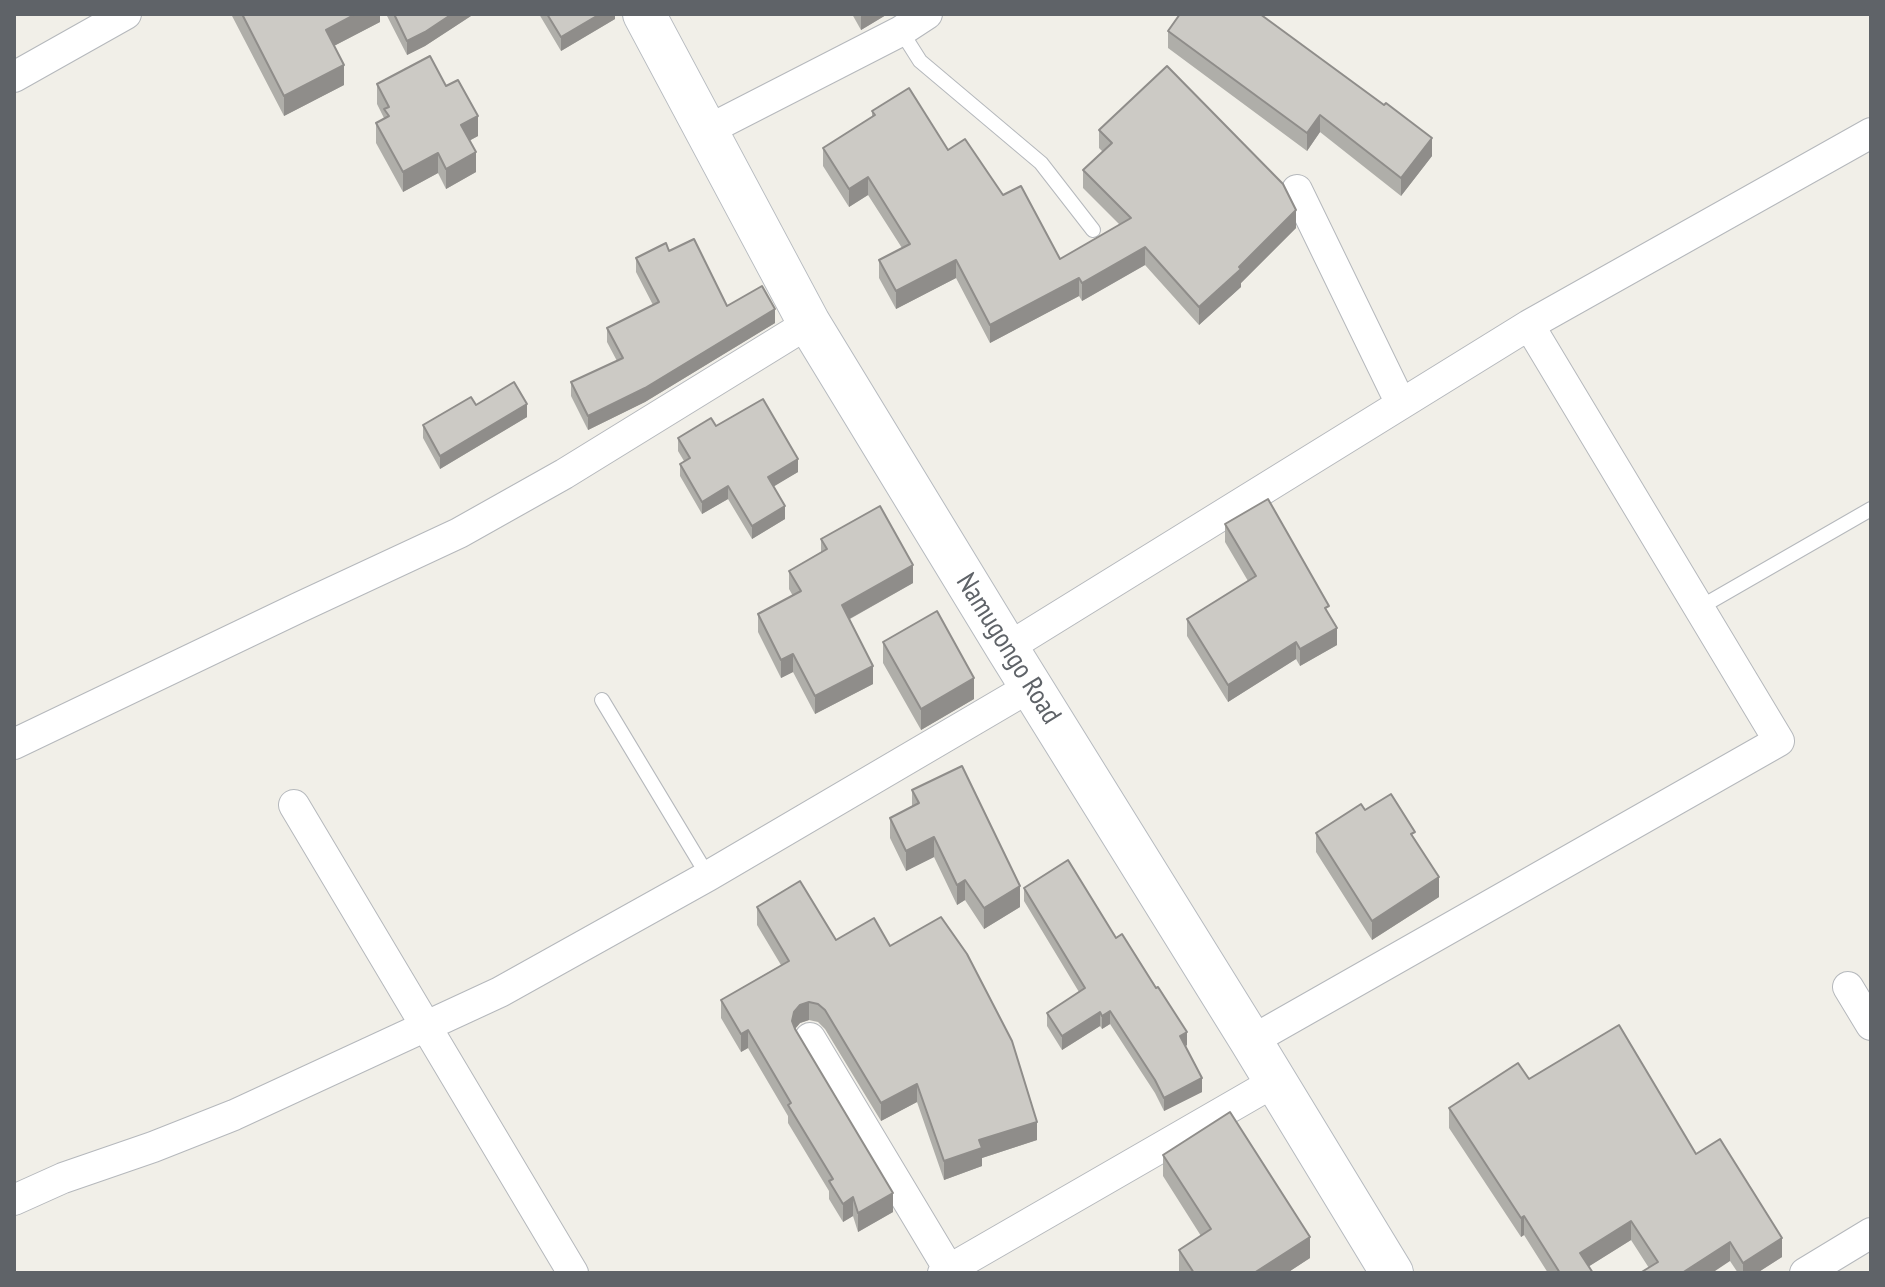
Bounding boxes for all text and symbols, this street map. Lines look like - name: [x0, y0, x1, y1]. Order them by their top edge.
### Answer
- street label: Namugongo Road: [948, 568, 1068, 730]

